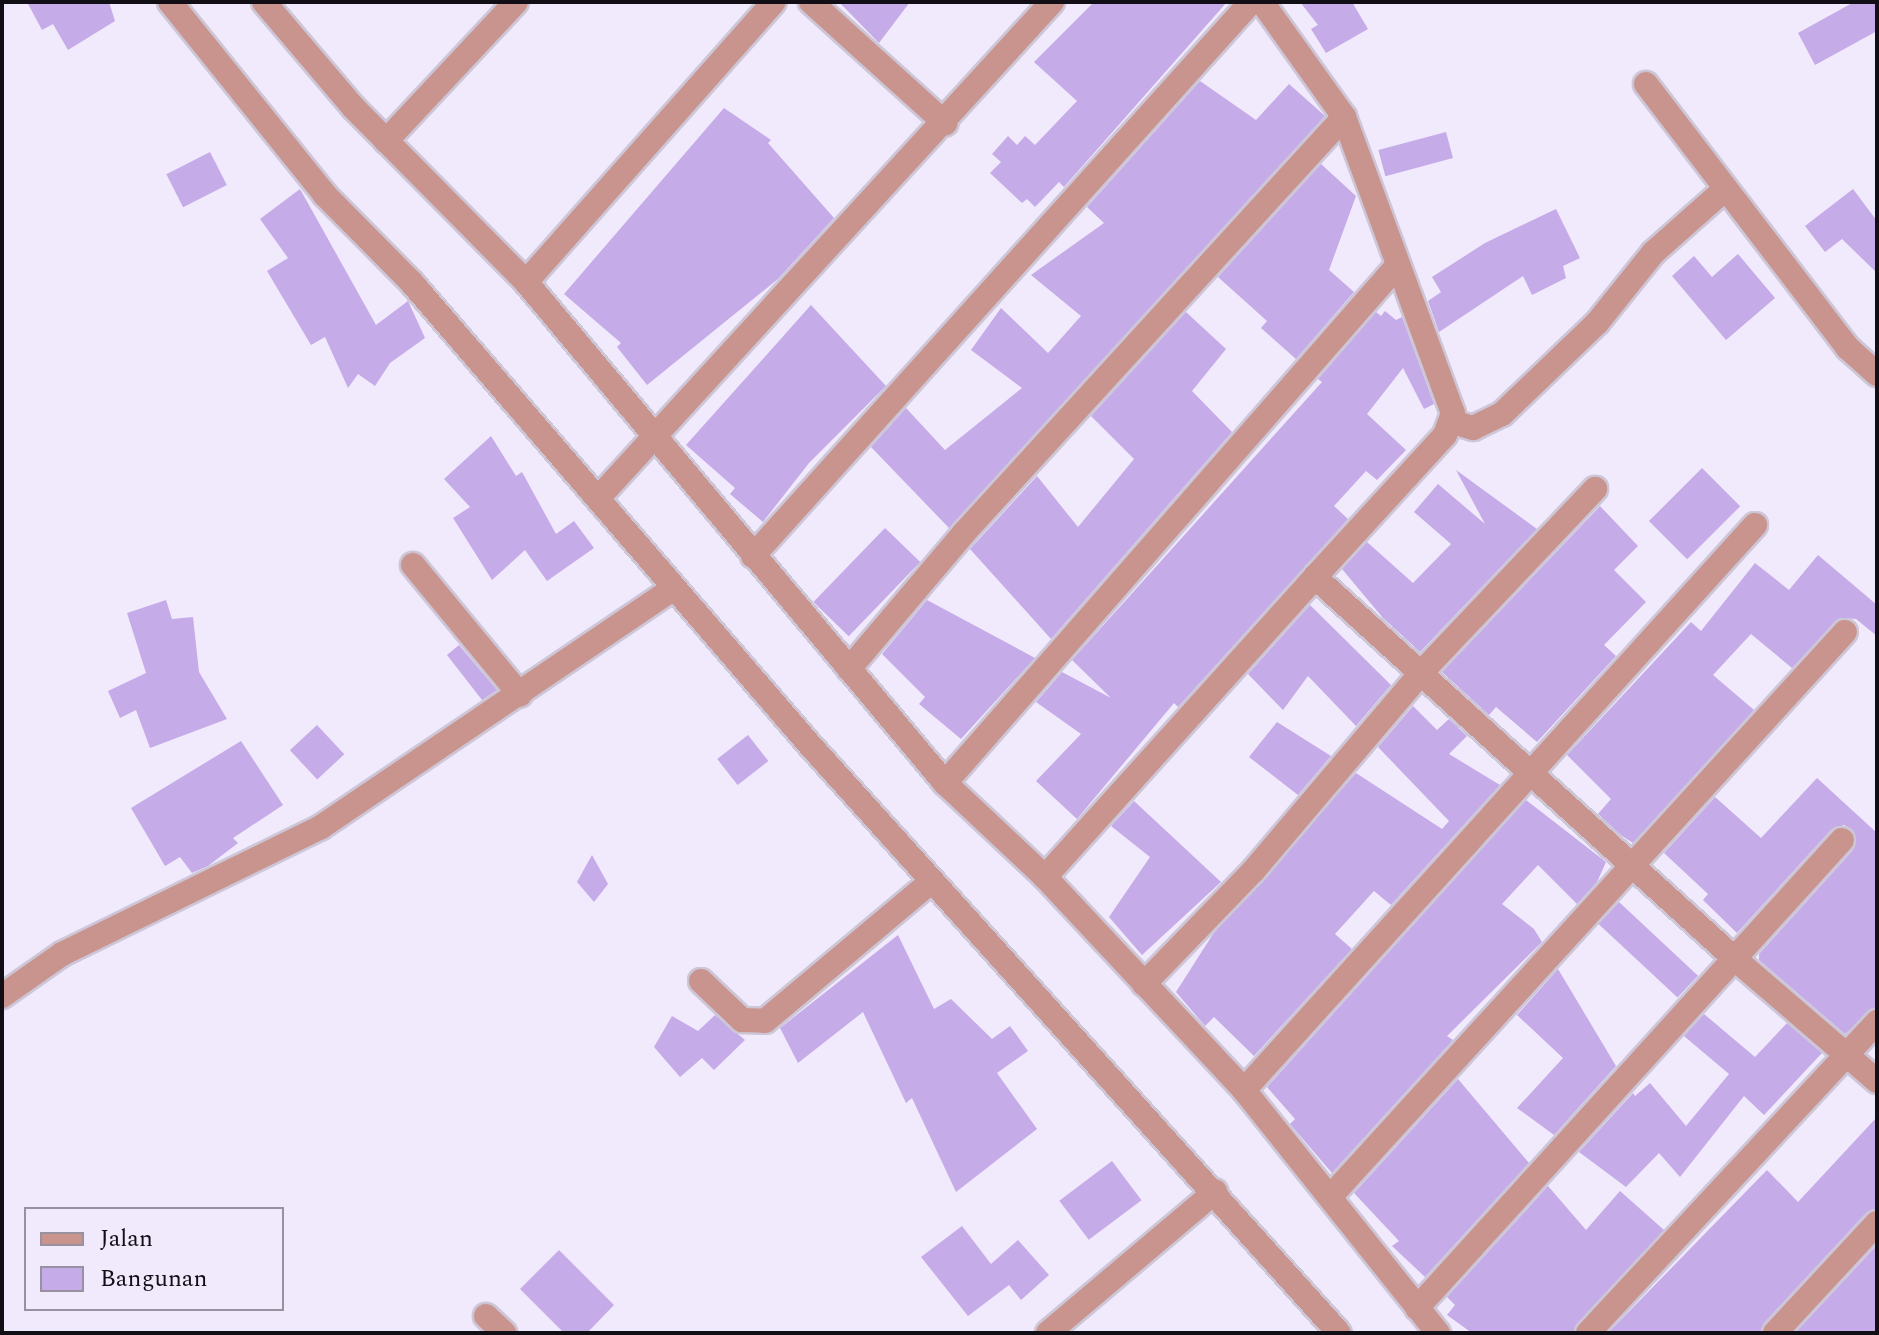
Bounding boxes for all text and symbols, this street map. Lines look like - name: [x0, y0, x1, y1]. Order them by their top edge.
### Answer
- legend: [24, 1207, 284, 1311]
- text: Jalan: [100, 1221, 153, 1257]
- text: Bangunan: [100, 1261, 208, 1297]

